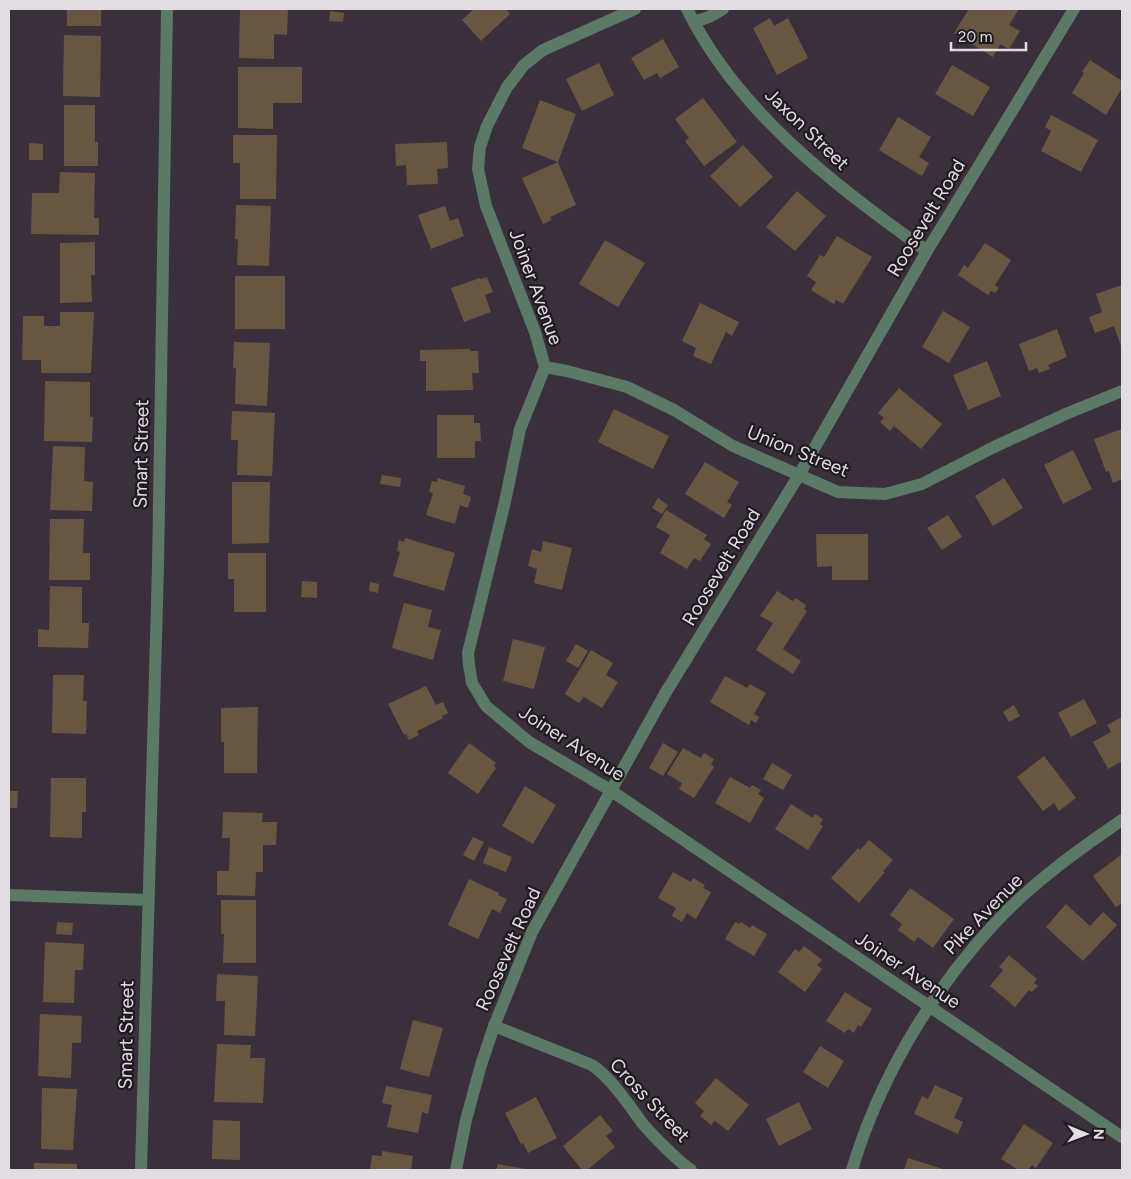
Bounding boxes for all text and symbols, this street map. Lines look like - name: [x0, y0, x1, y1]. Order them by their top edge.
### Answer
- scale bar: [951, 20, 1026, 52]
- text: 20 m: [958, 28, 992, 46]
- street label: Jaxon Street: [760, 83, 854, 175]
- street label: Roosevelt Road: [882, 155, 970, 281]
- street label: Joiner Avenue: [504, 226, 568, 348]
- street label: Smart Street: [129, 399, 153, 509]
- street label: Union Street: [744, 420, 852, 482]
- street label: Roosevelt Road: [677, 504, 765, 630]
- street label: Joiner Avenue: [515, 700, 629, 786]
- street label: Pike Avenue: [939, 869, 1027, 959]
- street label: Roosevelt Road: [471, 884, 545, 1014]
- street label: Joiner Avenue: [851, 926, 965, 1014]
- street label: Smart Street: [114, 980, 138, 1090]
- street label: Cross Street: [605, 1053, 695, 1147]
- north arrow: [1061, 1109, 1111, 1159]
- text: N: [1090, 1129, 1107, 1140]

